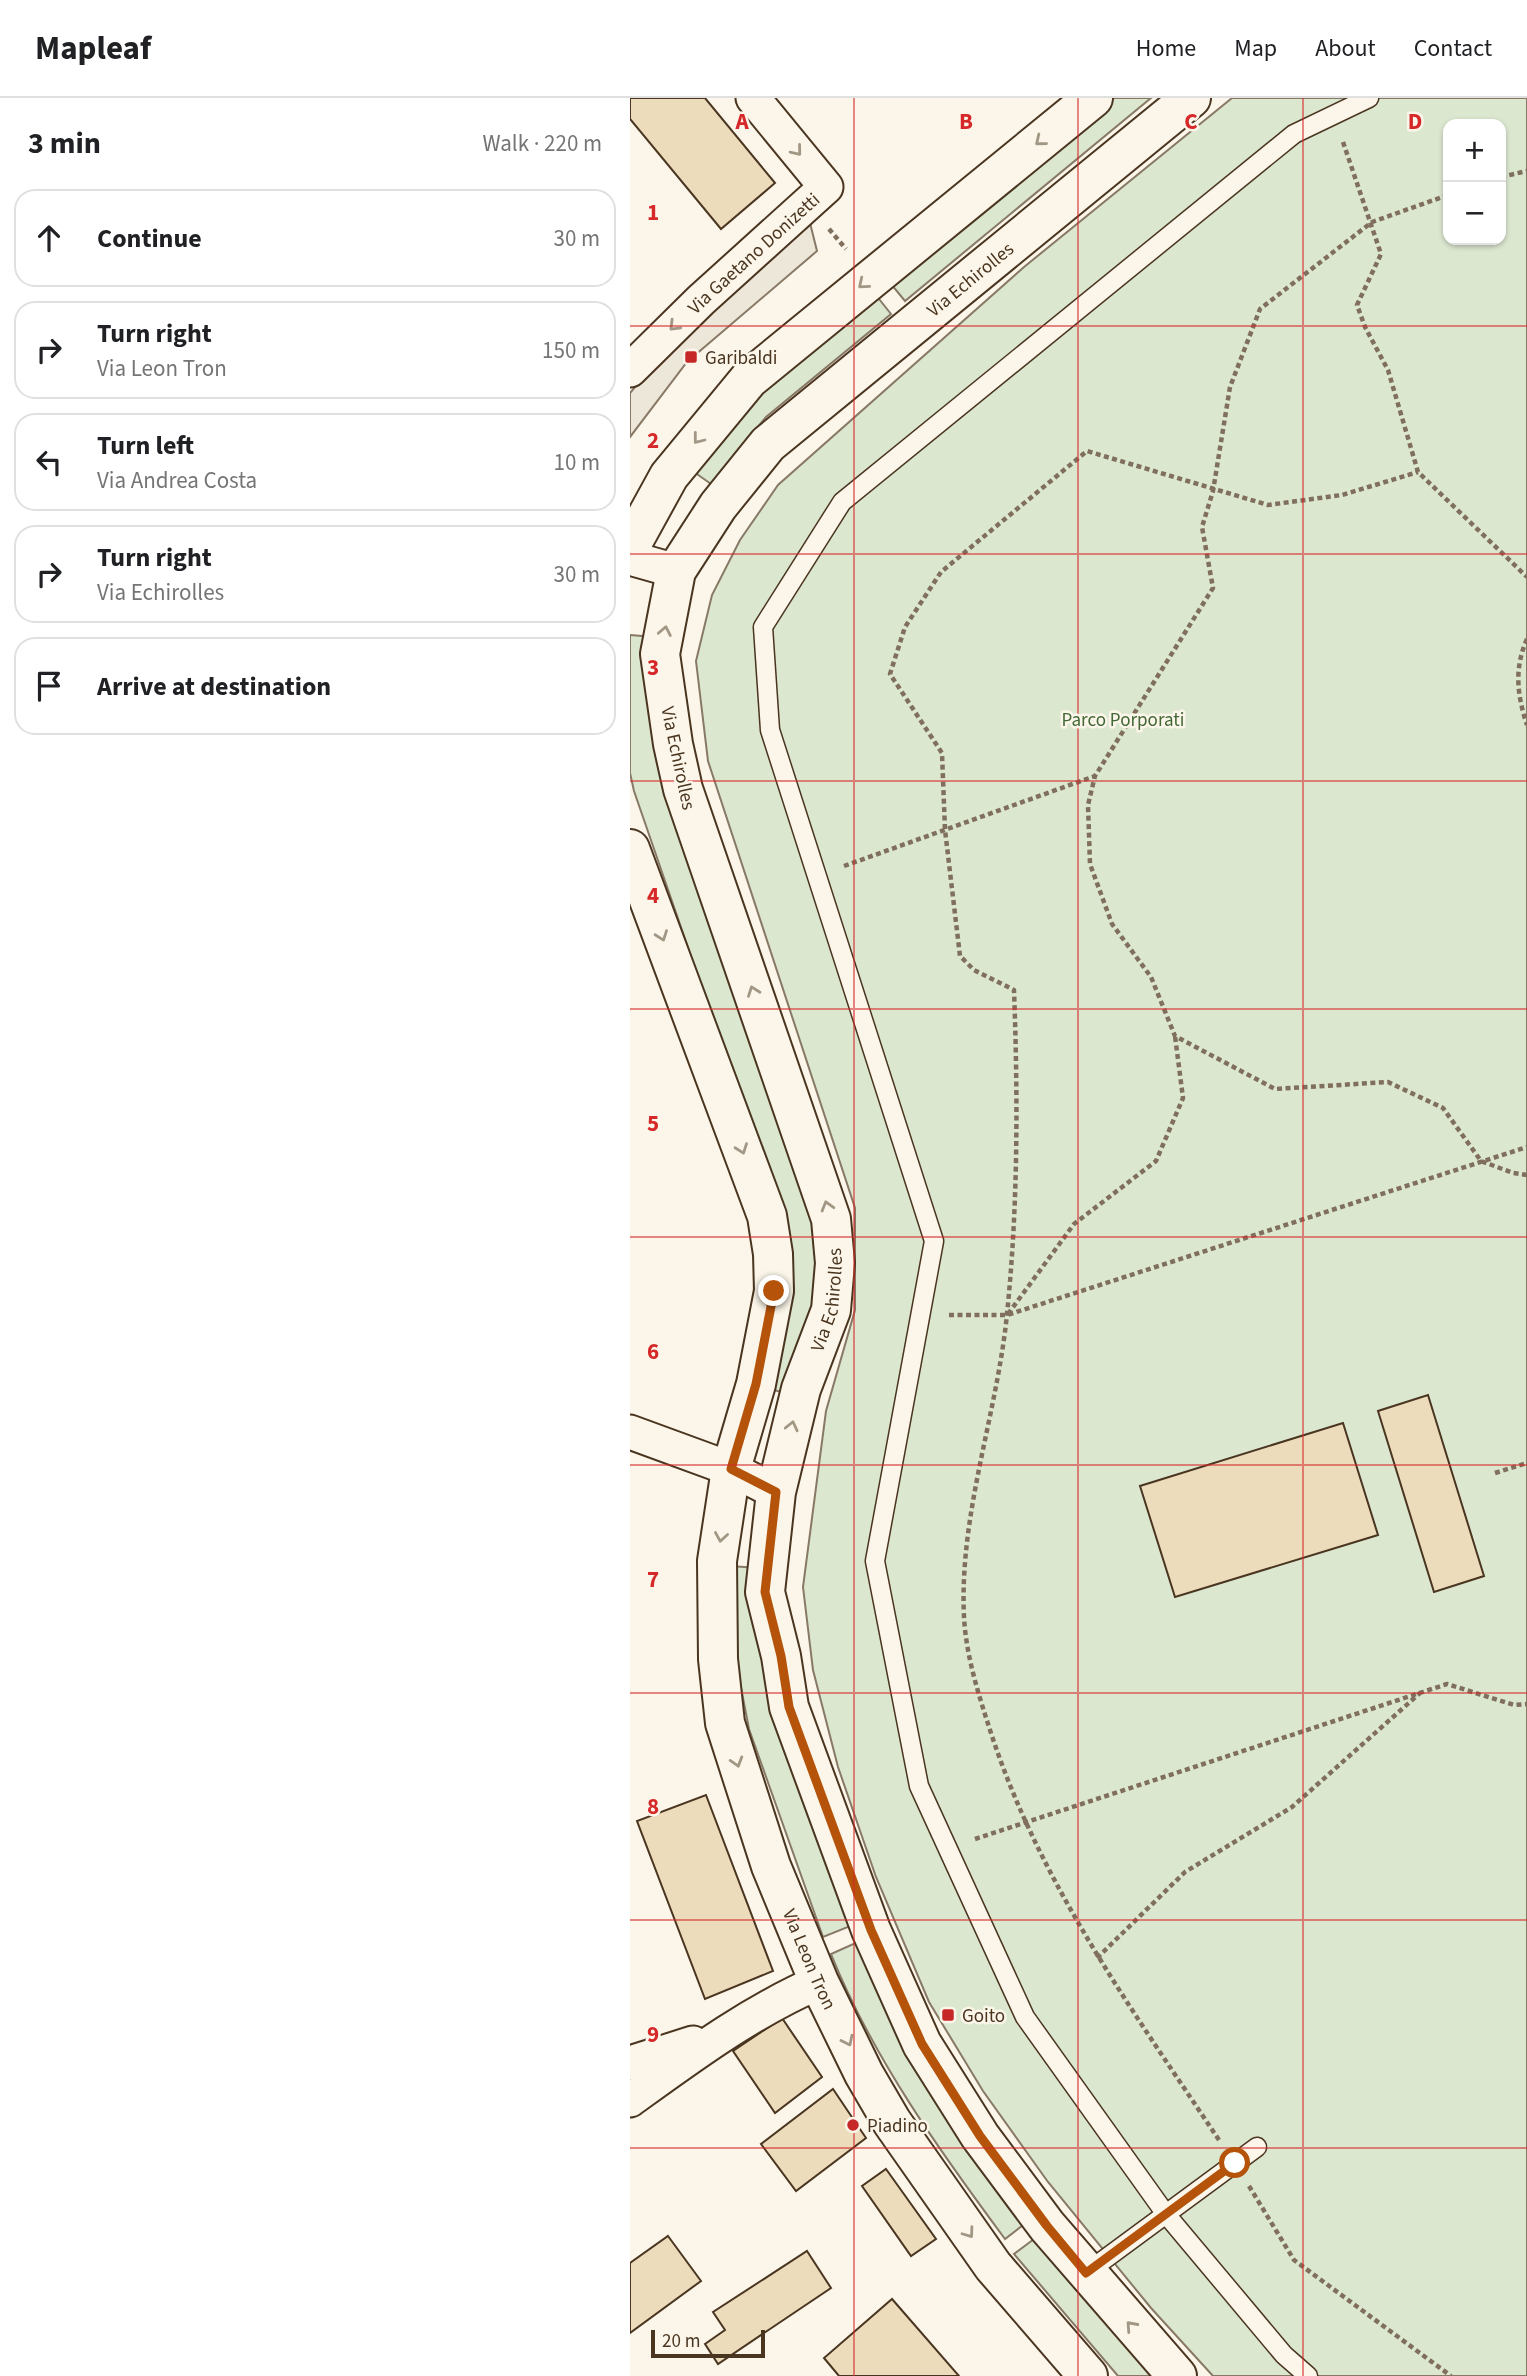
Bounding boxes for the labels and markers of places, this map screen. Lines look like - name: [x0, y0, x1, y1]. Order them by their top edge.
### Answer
- place label: Garibaldi: [705, 345, 777, 372]
- marker: Garibaldi: [683, 349, 699, 365]
- place label: Goito: [962, 2003, 1005, 2030]
- marker: Goito: [940, 2007, 956, 2023]
- place label: Piadino: [867, 2113, 928, 2140]
- marker: Piadino: [845, 2117, 861, 2133]

